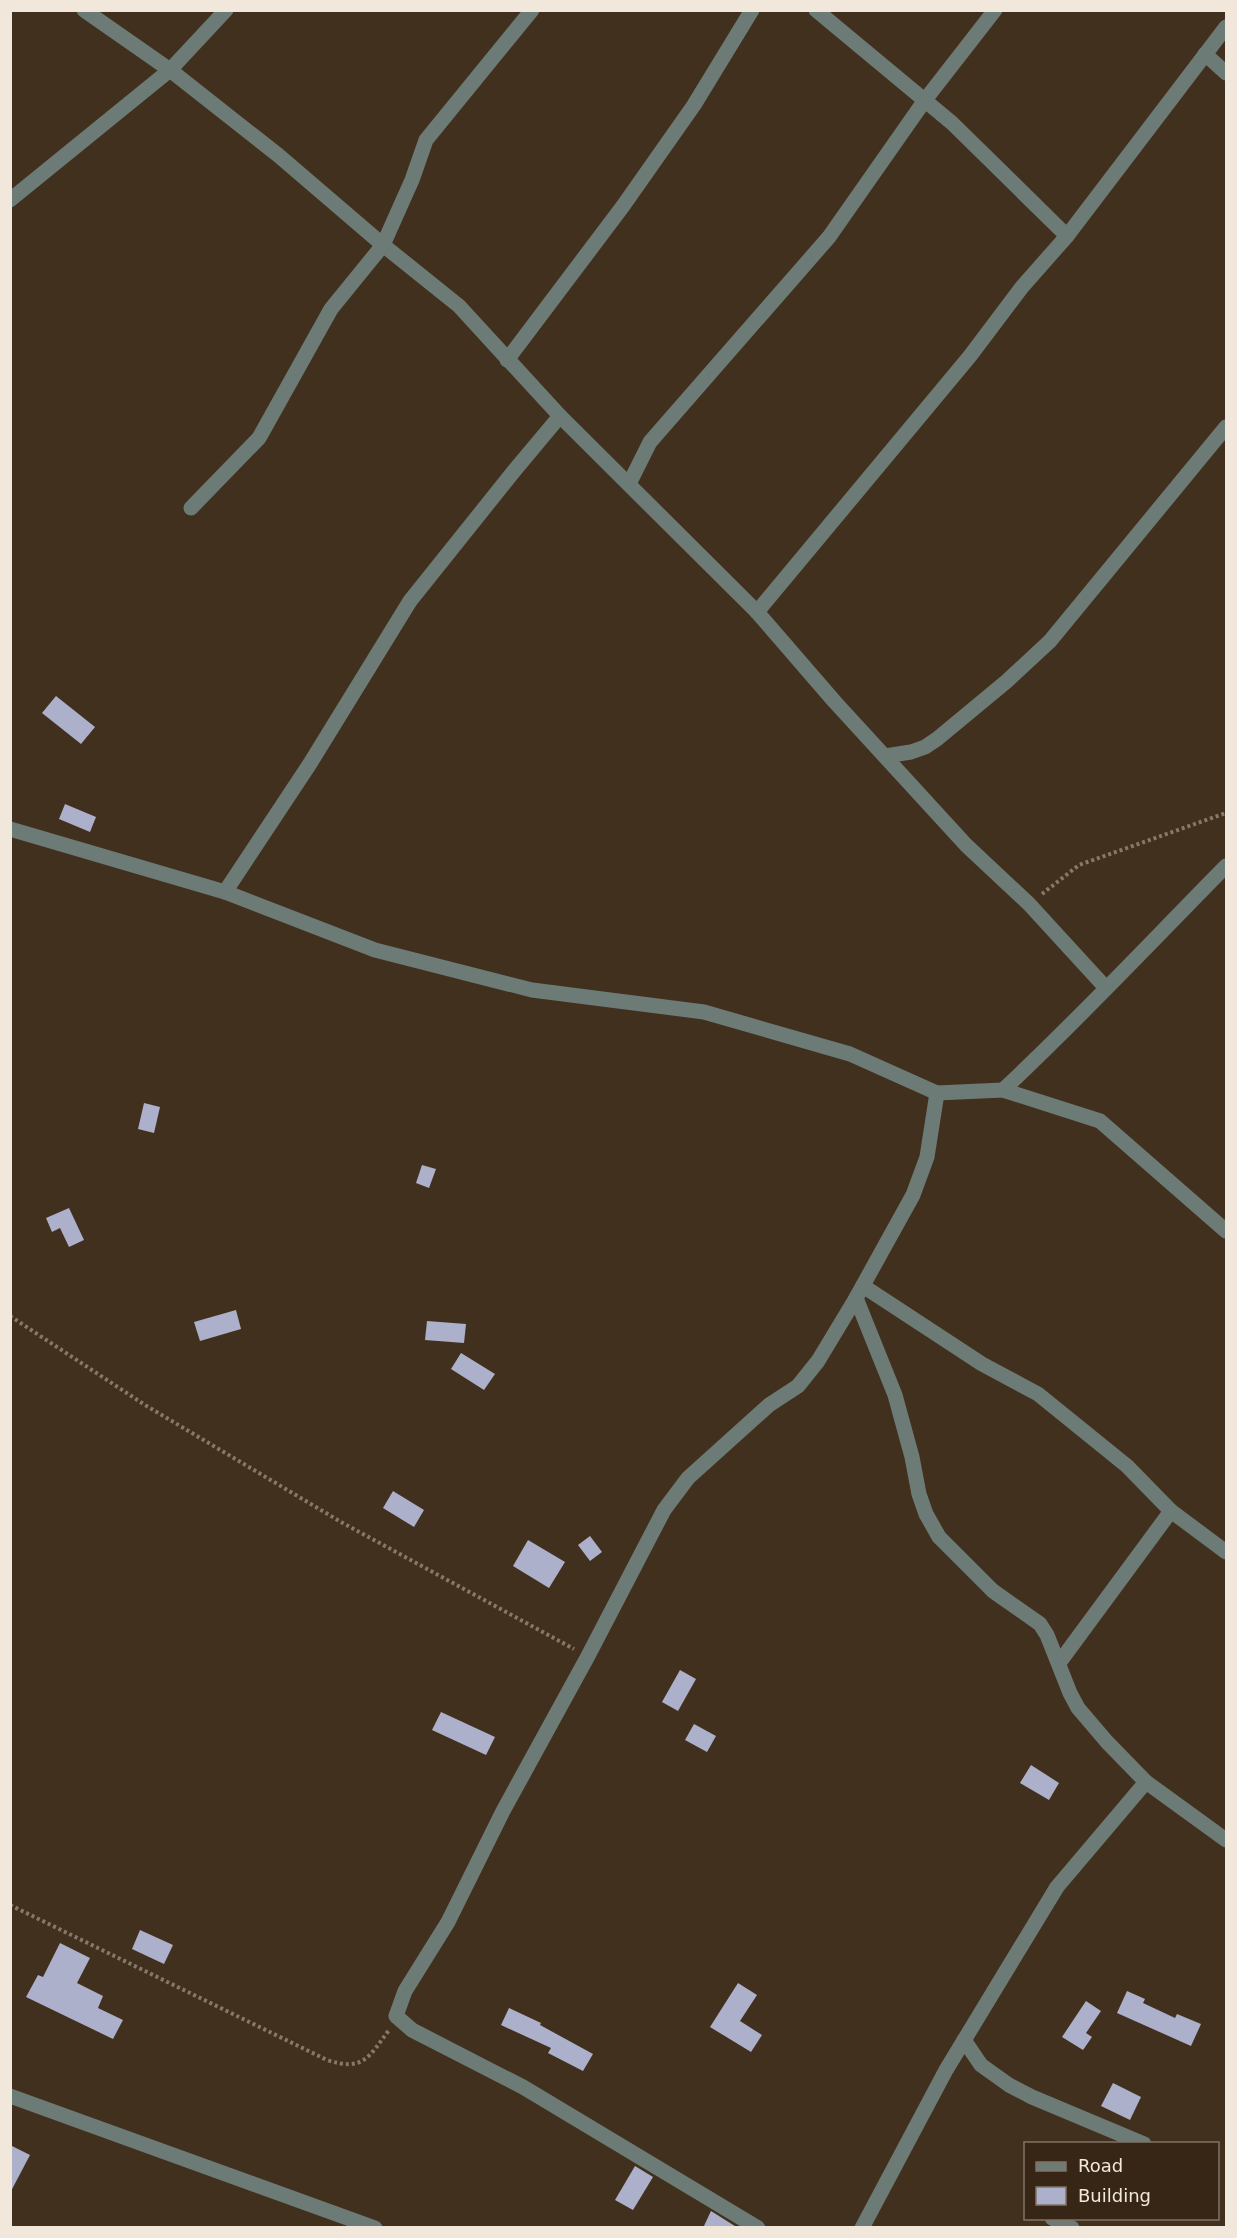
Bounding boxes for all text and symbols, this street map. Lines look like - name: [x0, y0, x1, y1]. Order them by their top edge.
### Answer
- legend: [1024, 2142, 1219, 2220]
- text: Road: [1078, 2155, 1123, 2176]
- text: Building: [1078, 2185, 1151, 2206]

